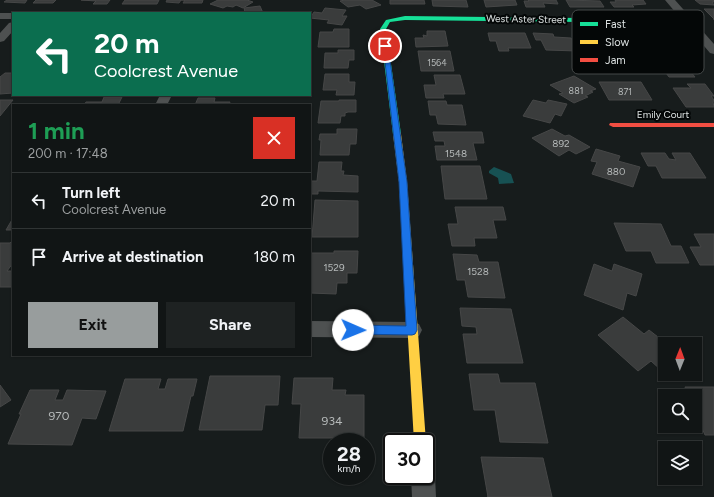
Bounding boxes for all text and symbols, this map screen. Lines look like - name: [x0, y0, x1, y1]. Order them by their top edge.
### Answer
- legend: [572, 10, 704, 74]
- street label: West Aster Street: [486, 12, 566, 26]
- text: Fast: [605, 18, 626, 31]
- text: 20 m: [94, 26, 159, 60]
- icon: left: [28, 28, 80, 80]
- pin: [368, 29, 402, 63]
- icon: arrive: [374, 35, 396, 57]
- text: Slow: [605, 36, 629, 49]
- text: Jam: [605, 54, 626, 67]
- house number: 1564: [427, 57, 447, 68]
- text: Coolcrest Avenue: [94, 60, 238, 82]
- house number: 881: [569, 85, 583, 96]
- house number: 871: [618, 86, 632, 97]
- street label: Emily Court: [637, 108, 689, 121]
- text: 1 min: [28, 116, 85, 145]
- button: close: [253, 117, 295, 159]
- house number: 892: [552, 137, 570, 150]
- text: 200 m · 17:48: [28, 146, 108, 161]
- house number: 1548: [445, 147, 467, 160]
- house number: 880: [607, 165, 625, 178]
- text: Turn left: [62, 184, 120, 202]
- icon: left: [28, 190, 50, 212]
- text: 20 m: [261, 192, 295, 210]
- text: Coolcrest Avenue: [62, 202, 166, 217]
- icon: arrive: [28, 246, 50, 268]
- text: Arrive at destination: [62, 248, 203, 266]
- text: 180 m: [254, 248, 295, 266]
- house number: 1529: [323, 261, 345, 274]
- house number: 1528: [467, 265, 489, 278]
- button: Exit: [28, 302, 158, 348]
- button: Share: [166, 302, 295, 348]
- position arrow: [332, 309, 374, 351]
- north arrow: [658, 337, 702, 381]
- map controls: [658, 337, 702, 485]
- button: search: [658, 389, 702, 433]
- house number: 970: [49, 409, 70, 423]
- house number: 934: [322, 414, 343, 428]
- speed limit sign: 30: [383, 433, 435, 485]
- button: layers: [658, 441, 702, 485]
- text: 28: [337, 442, 361, 466]
- text: km/h: [338, 462, 360, 475]

